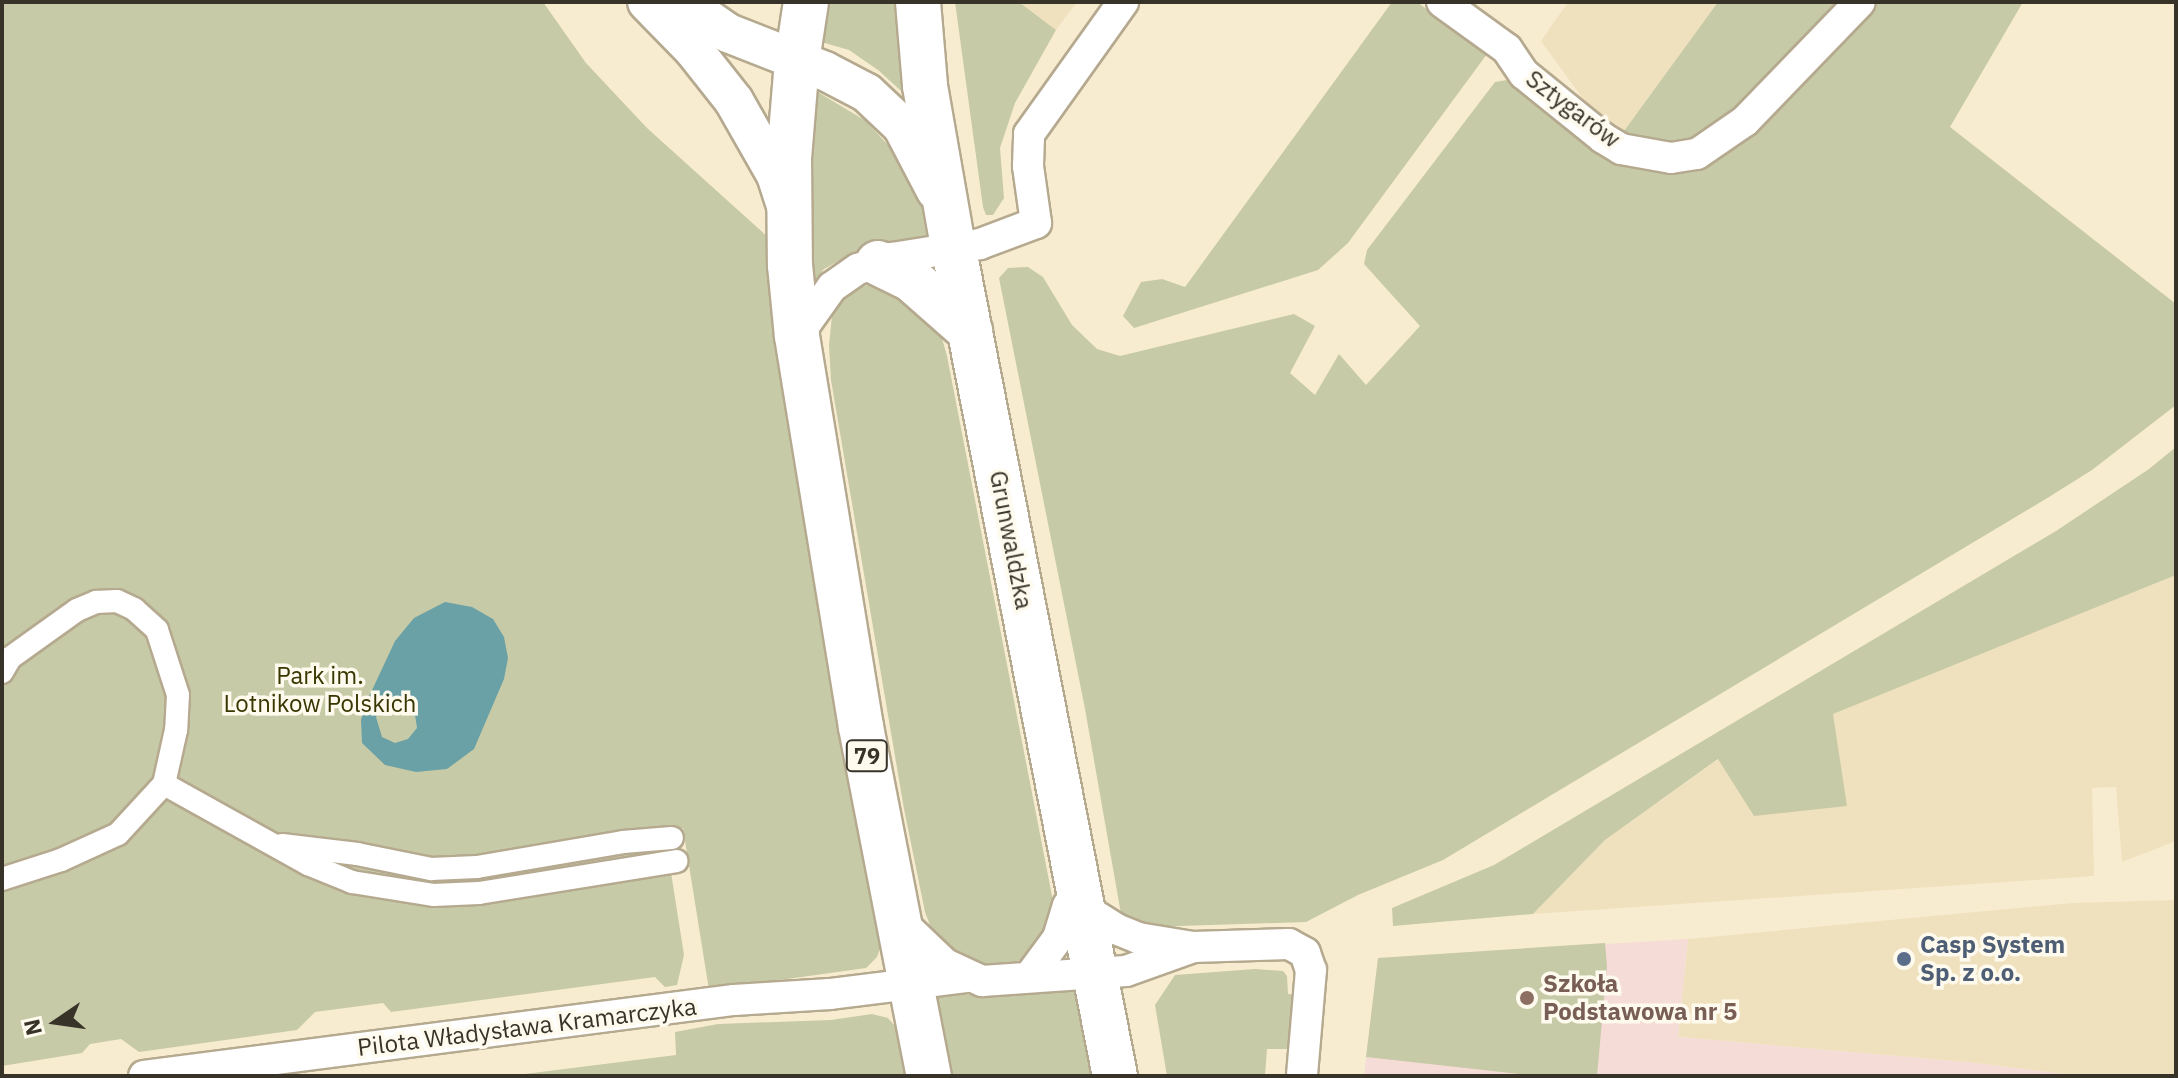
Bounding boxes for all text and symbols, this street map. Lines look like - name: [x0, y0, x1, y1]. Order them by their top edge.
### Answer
- street label: Sztygarów: [1520, 64, 1626, 154]
- street label: Grunwaldzka: [983, 468, 1039, 612]
- park label: Park im. Lotnikow Polskich: [223, 662, 417, 718]
- road number: 79: [845, 738, 889, 774]
- place label: Casp System Sp. z o.o.: [1920, 931, 2065, 987]
- marker: Casp System Sp. z o.o.: [1895, 950, 1913, 968]
- place label: Szkoła Podstawowa nr 5: [1543, 970, 1737, 1026]
- north arrow: [16, 982, 96, 1062]
- marker: Szkoła Podstawowa nr 5: [1518, 989, 1536, 1007]
- street label: Pilota Władysława Kramarczyka: [356, 992, 698, 1062]
- text: N: [16, 1016, 48, 1039]

